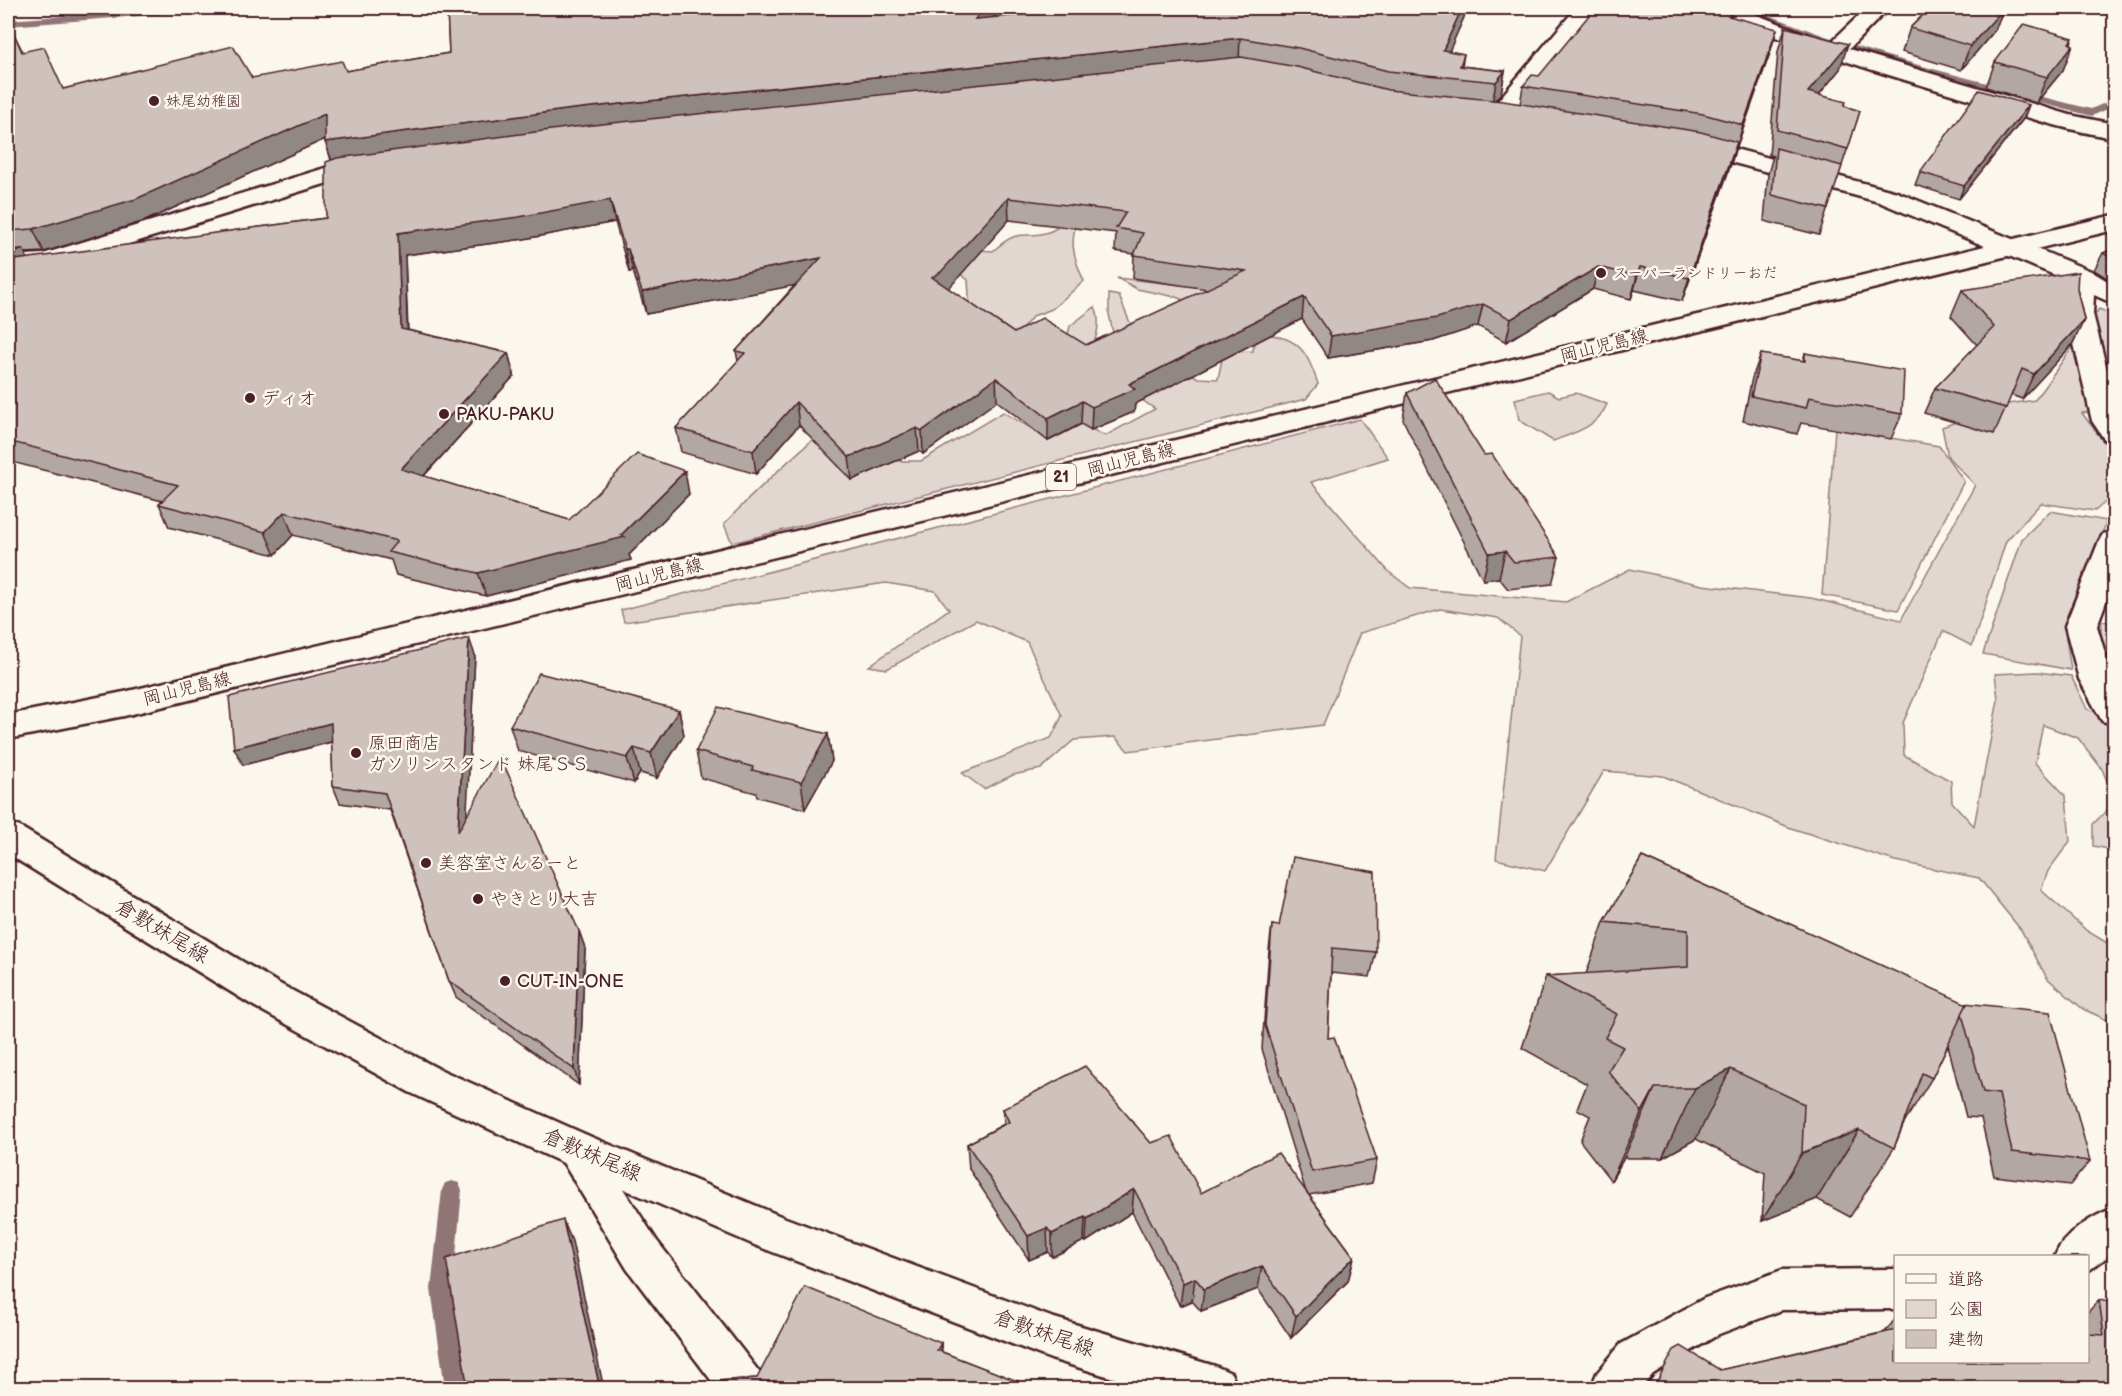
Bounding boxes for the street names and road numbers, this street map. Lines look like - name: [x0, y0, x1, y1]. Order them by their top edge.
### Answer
- street label: 岡山児島線: [1558, 325, 1650, 367]
- street label: 岡山児島線: [1085, 439, 1177, 481]
- road number: 21: [1046, 464, 1076, 490]
- street label: 岡山児島線: [613, 554, 705, 596]
- street label: 岡山児島線: [141, 668, 233, 710]
- street label: 倉敷妹尾線: [111, 893, 213, 969]
- street label: 倉敷妹尾線: [539, 1123, 645, 1187]
- street label: 倉敷妹尾線: [990, 1304, 1098, 1362]

